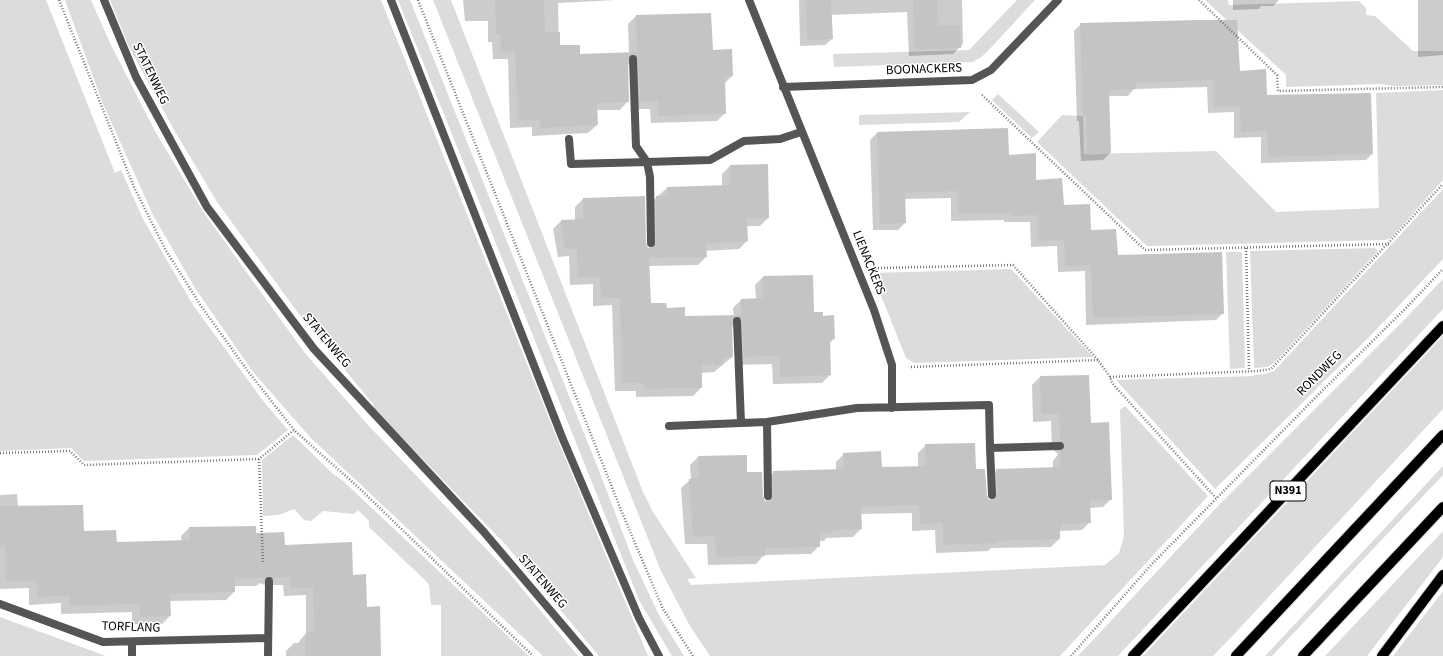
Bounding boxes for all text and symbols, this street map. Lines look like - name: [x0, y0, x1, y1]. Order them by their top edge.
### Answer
- street label: STATENWEG: [128, 41, 172, 107]
- street label: BOONACKERS: [886, 61, 962, 79]
- street label: LIENACKERS: [848, 229, 888, 297]
- street label: STATENWEG: [299, 310, 353, 372]
- street label: RONDWEG: [1294, 348, 1346, 400]
- road number: N391: [1270, 481, 1306, 501]
- street label: STATENWEG: [514, 552, 570, 612]
- street label: TORFLANG: [101, 619, 161, 637]

